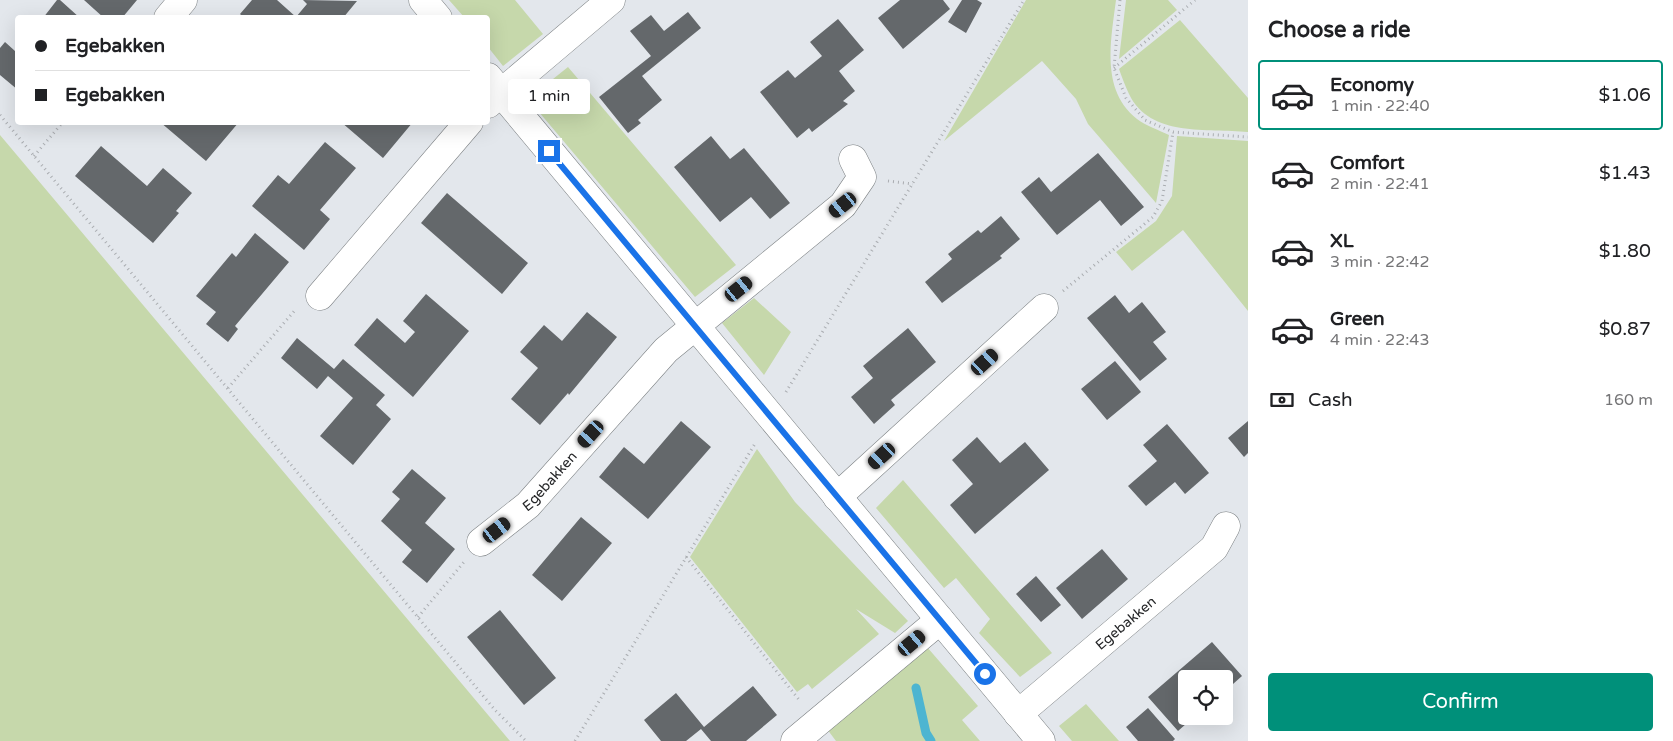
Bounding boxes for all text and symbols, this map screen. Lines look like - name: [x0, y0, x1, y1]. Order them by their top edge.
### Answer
- text: Choose a ride: [1268, 17, 1411, 43]
- text: Egebakken: [65, 35, 165, 57]
- icon: car: [1270, 73, 1315, 118]
- text: Economy: [1330, 74, 1414, 96]
- callout: 1 min: [508, 78, 590, 114]
- text: Egebakken: [65, 84, 165, 106]
- text: $1.06: [1599, 84, 1651, 106]
- text: 1 min: [528, 86, 570, 106]
- text: 1 min · 22:40: [1330, 96, 1429, 116]
- route end: [538, 140, 560, 162]
- icon: car: [1270, 151, 1315, 196]
- text: Comfort: [1330, 152, 1404, 174]
- text: $1.43: [1599, 162, 1651, 184]
- text: 2 min · 22:41: [1330, 174, 1429, 194]
- car: [826, 190, 859, 220]
- icon: car: [1270, 229, 1315, 274]
- text: XL: [1330, 230, 1354, 252]
- text: $1.80: [1599, 240, 1651, 262]
- text: 3 min · 22:42: [1330, 252, 1429, 272]
- car: [722, 274, 755, 304]
- icon: car: [1270, 307, 1315, 352]
- text: Green: [1330, 308, 1384, 330]
- text: $0.87: [1599, 318, 1651, 340]
- text: 4 min · 22:43: [1330, 330, 1429, 350]
- car: [968, 346, 1001, 378]
- icon: cash: [1268, 386, 1296, 414]
- text: Cash: [1308, 389, 1353, 411]
- text: 160 m: [1604, 390, 1653, 410]
- car: [575, 418, 606, 450]
- car: [865, 440, 898, 472]
- street label: Egebakken: [519, 448, 581, 515]
- car: [480, 515, 513, 545]
- street label: Egebakken: [1092, 593, 1160, 654]
- car: [895, 628, 928, 658]
- route start: [974, 663, 996, 685]
- map controls: [1178, 670, 1233, 725]
- button: locate: [1178, 670, 1233, 725]
- button: Confirm: [1268, 673, 1653, 731]

